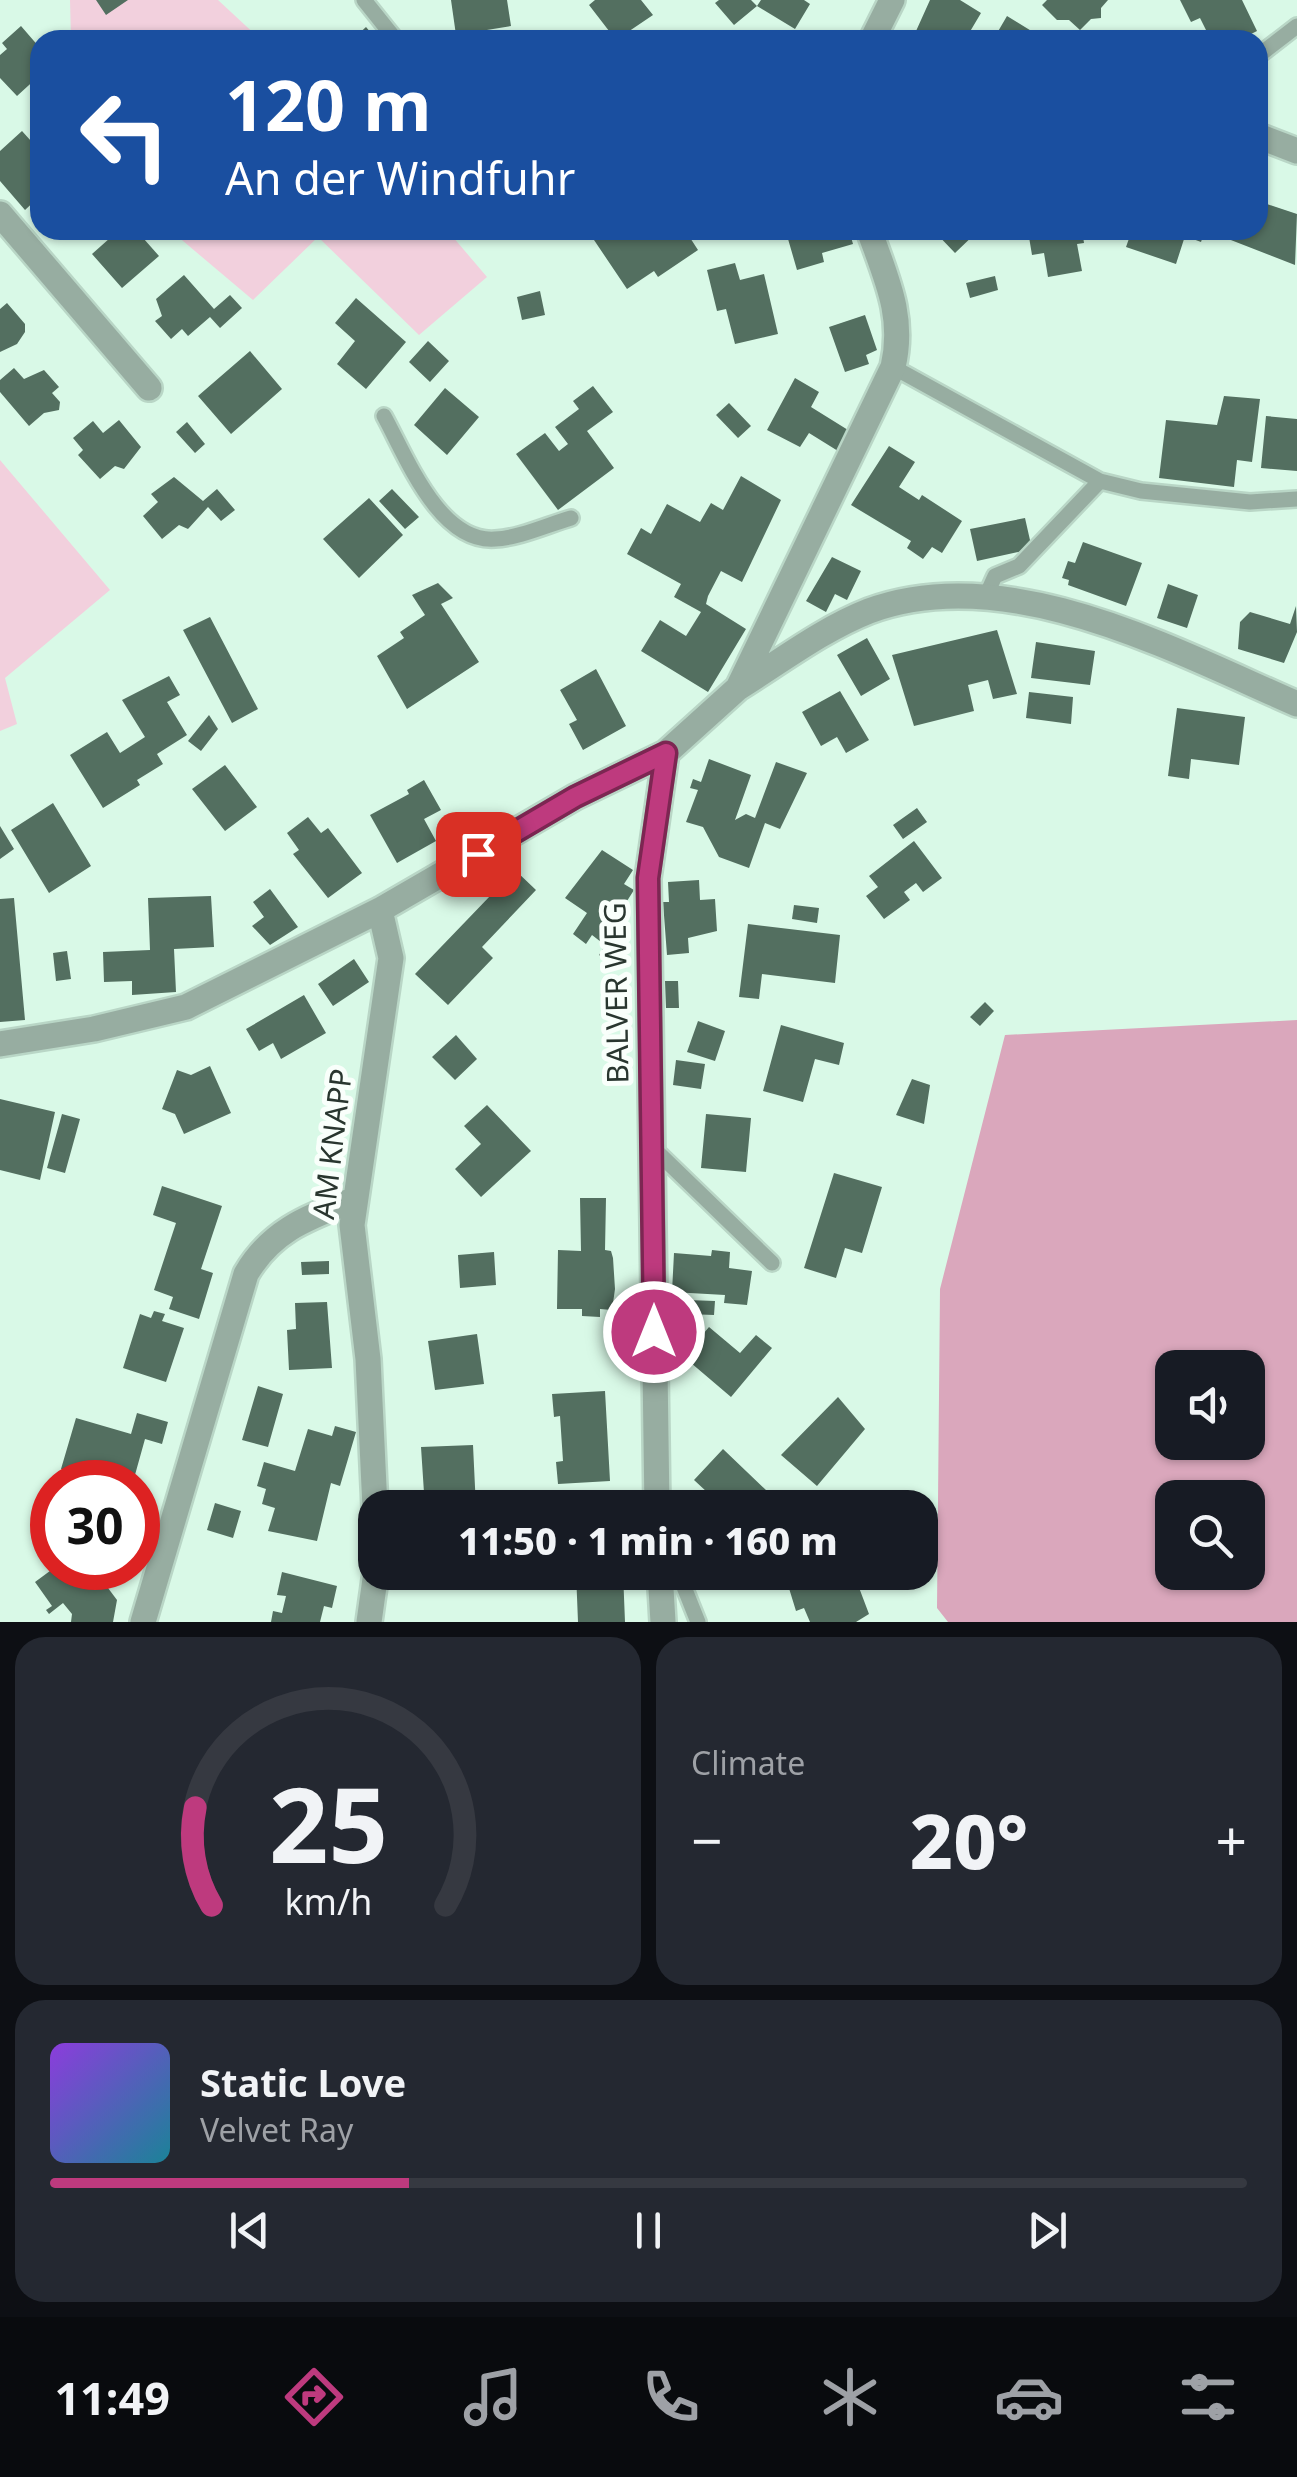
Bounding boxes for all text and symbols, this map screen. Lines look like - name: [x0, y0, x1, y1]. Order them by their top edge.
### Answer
- text: 120 m: [225, 56, 432, 152]
- icon: left: [60, 70, 190, 200]
- text: An der Windfuhr: [225, 147, 575, 208]
- pin: [436, 812, 521, 897]
- icon: arrive: [451, 827, 506, 882]
- street label: BALVER WEG: [593, 902, 638, 1084]
- street label: AM KNAPP: [302, 1066, 361, 1221]
- position arrow: [602, 1280, 706, 1384]
- map controls: [1155, 1350, 1265, 1590]
- button: sound: [1155, 1350, 1265, 1460]
- speed limit sign: 30: [30, 1460, 160, 1590]
- button: search: [1155, 1480, 1265, 1590]
- text: 11:50 · 1 min · 160 m: [458, 1514, 838, 1566]
- text: Climate: [691, 1741, 805, 1784]
- text: 25: [269, 1752, 387, 1893]
- text: 20°: [910, 1789, 1028, 1891]
- text: −: [691, 1802, 722, 1877]
- text: +: [1216, 1802, 1247, 1877]
- text: km/h: [284, 1877, 372, 1925]
- text: Static Love: [200, 2056, 406, 2108]
- text: Velvet Ray: [200, 2108, 353, 2151]
- icon: previous: [222, 2203, 277, 2258]
- icon: pause: [621, 2203, 676, 2258]
- icon: next: [1020, 2203, 1075, 2258]
- icon: directions: [279, 2362, 349, 2432]
- icon: music: [458, 2362, 528, 2432]
- icon: phone: [636, 2362, 706, 2432]
- icon: climate: [815, 2362, 885, 2432]
- icon: car: [994, 2362, 1064, 2432]
- icon: filters: [1173, 2362, 1243, 2432]
- text: 11:49: [54, 2367, 170, 2428]

